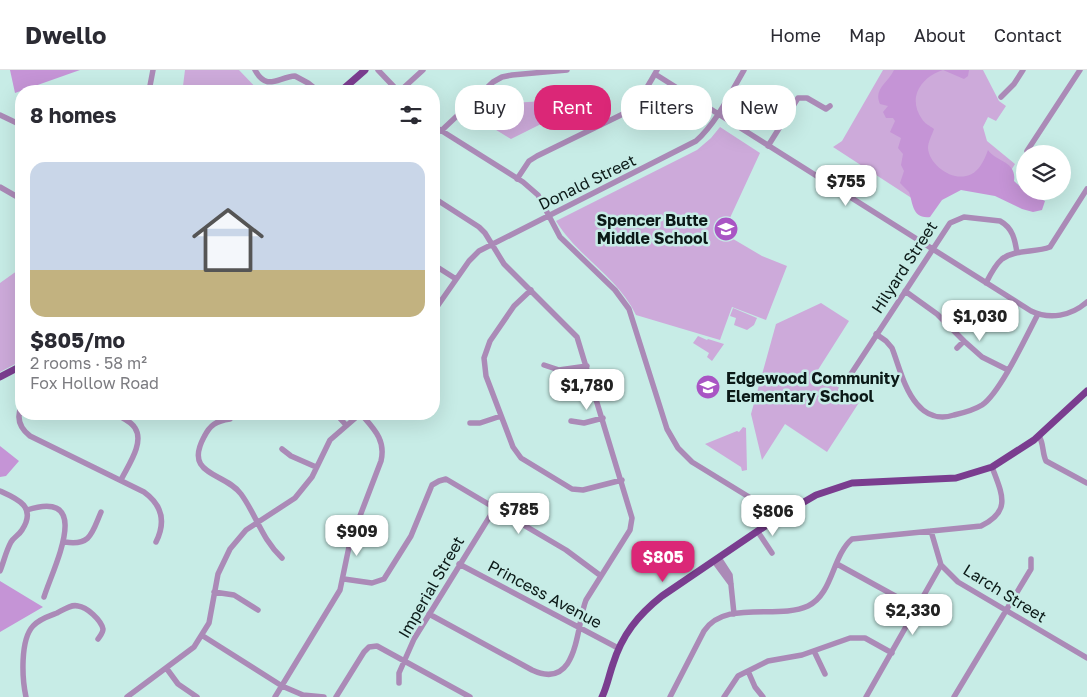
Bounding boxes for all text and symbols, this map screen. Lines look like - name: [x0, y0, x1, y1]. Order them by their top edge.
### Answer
- text: Dwello: [25, 20, 106, 49]
- text: Home: [770, 24, 821, 46]
- text: Map: [849, 24, 886, 46]
- text: About: [914, 24, 966, 46]
- text: Contact: [994, 24, 1062, 46]
- chip: Buy: [455, 85, 524, 130]
- chip: Rent: [534, 85, 611, 130]
- chip: Filters: [621, 85, 712, 130]
- chip: New: [722, 85, 796, 130]
- icon: filters: [397, 101, 425, 129]
- text: 8 homes: [30, 102, 117, 128]
- map controls: [1016, 145, 1071, 200]
- button: layers: [1016, 145, 1071, 200]
- street label: Donald Street: [535, 150, 639, 214]
- pin: $755: [816, 164, 876, 207]
- text: $755: [827, 171, 865, 191]
- icon: home: [183, 195, 273, 285]
- place label: Spencer Butte Middle School: [597, 210, 709, 248]
- school or university icon: Spencer Butte Middle School: [713, 216, 739, 242]
- street label: Hilyard Street: [867, 217, 941, 317]
- pin: $1,030: [939, 300, 1021, 342]
- text: $1,030: [953, 306, 1007, 326]
- text: $805/mo: [30, 327, 125, 353]
- text: 2 rooms · 58 m²: [30, 353, 147, 373]
- pin: $1,780: [546, 368, 628, 411]
- place label: Edgewood Community Elementary School: [726, 368, 900, 406]
- text: Fox Hollow Road: [30, 373, 159, 393]
- school or university icon: Edgewood Community Elementary School: [695, 374, 721, 400]
- text: $1,780: [560, 375, 614, 395]
- pin: $785: [489, 492, 549, 535]
- pin: $806: [743, 494, 803, 537]
- text: $785: [499, 499, 539, 519]
- text: $806: [752, 501, 794, 521]
- pin: $909: [327, 514, 387, 557]
- text: $909: [336, 521, 378, 541]
- street label: Imperial Street: [394, 532, 468, 642]
- pin: $805: [633, 540, 693, 583]
- text: $805: [642, 547, 684, 567]
- street label: Princess Avenue: [485, 556, 605, 632]
- street label: Larch Street: [960, 560, 1050, 626]
- pin: $2,330: [872, 594, 954, 636]
- text: $2,330: [885, 600, 941, 620]

